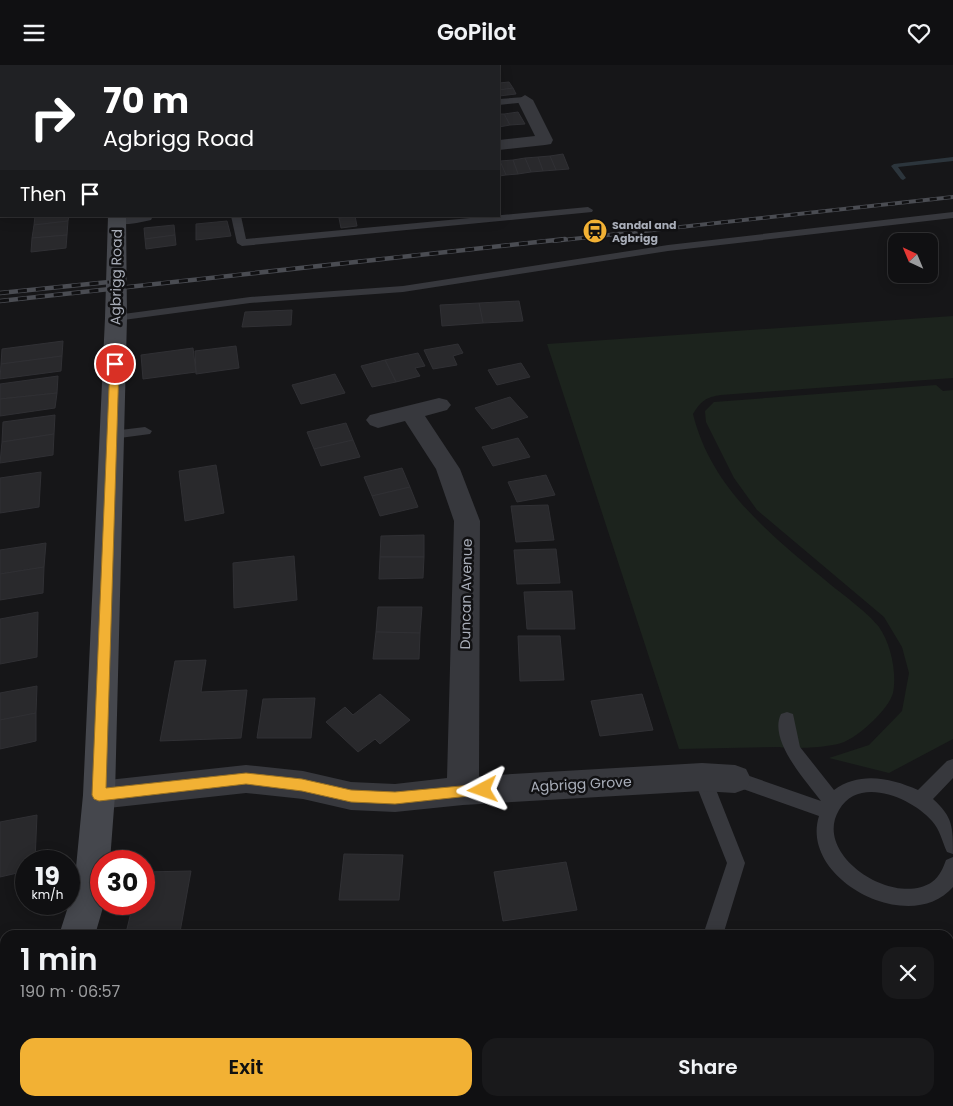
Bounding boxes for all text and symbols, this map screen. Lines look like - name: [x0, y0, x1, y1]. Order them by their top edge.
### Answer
- text: GoPilot: [437, 17, 516, 48]
- icon: menu: [20, 19, 48, 47]
- icon: heart: [905, 19, 933, 47]
- text: 70 m: [103, 76, 189, 125]
- icon: right: [20, 85, 85, 150]
- text: Agbrigg Road: [103, 123, 254, 154]
- icon: arrive: [76, 180, 104, 208]
- text: Then: [20, 181, 66, 208]
- place label: Sandal and Agbrigg: [612, 217, 677, 246]
- station icon: Sandal and Agbrigg: [582, 218, 608, 244]
- street label: Agbrigg Road: [105, 229, 127, 325]
- north arrow: [888, 233, 938, 283]
- map controls: [888, 233, 938, 283]
- pin: [94, 343, 136, 385]
- icon: arrive: [101, 350, 129, 378]
- street label: Duncan Avenue: [455, 538, 477, 650]
- position arrow: [456, 763, 508, 815]
- street label: Agbrigg Grove: [530, 771, 632, 797]
- speed limit sign: 30: [90, 850, 155, 915]
- text: 19: [35, 859, 60, 894]
- text: km/h: [32, 886, 63, 903]
- text: 1 min: [20, 938, 98, 981]
- button: close: [882, 947, 934, 999]
- text: 190 m · 06:57: [20, 980, 120, 1003]
- button: Exit: [20, 1038, 472, 1096]
- button: Share: [482, 1038, 934, 1096]

